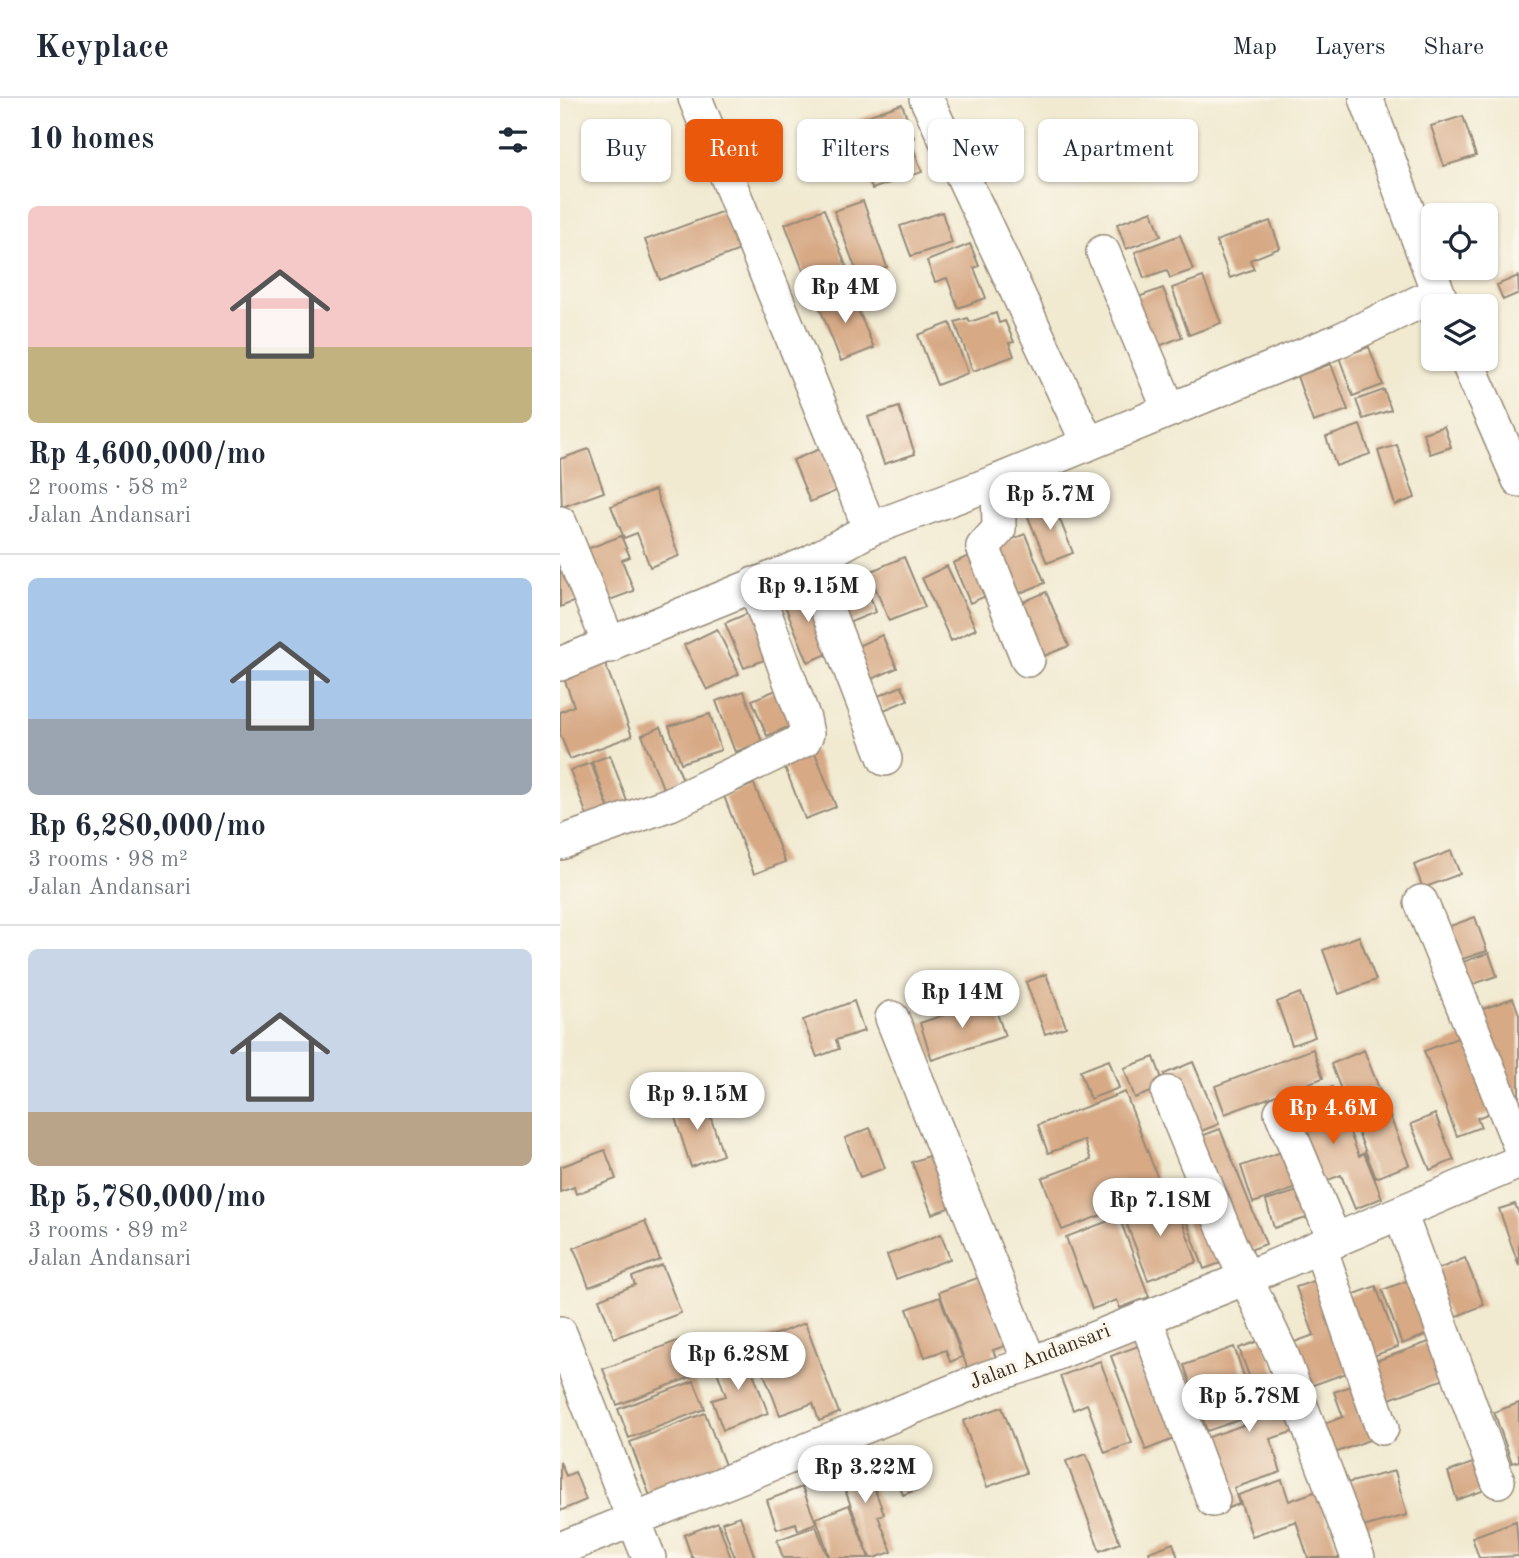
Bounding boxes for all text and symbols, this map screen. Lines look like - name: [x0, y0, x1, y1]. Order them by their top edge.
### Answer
- text: Keyplace: [35, 32, 169, 65]
- text: Map: [1233, 36, 1277, 60]
- text: Layers: [1315, 36, 1385, 60]
- text: Share: [1423, 36, 1484, 60]
- chip: Buy: [581, 119, 671, 182]
- chip: Rent: [685, 119, 783, 182]
- chip: Filters: [797, 119, 914, 182]
- chip: New: [928, 119, 1024, 182]
- chip: Apartment: [1038, 119, 1198, 182]
- icon: filters: [494, 121, 532, 159]
- text: 10 homes: [28, 125, 154, 155]
- map controls: [1421, 203, 1498, 371]
- button: locate: [1421, 203, 1498, 280]
- icon: home: [217, 251, 343, 377]
- pin: Rp 4M: [796, 266, 894, 325]
- text: Rp 4M: [810, 276, 880, 299]
- button: layers: [1421, 294, 1498, 371]
- text: Rp 4,600,000/mo: [28, 440, 266, 470]
- pin: Rp 5.7M: [985, 472, 1115, 532]
- text: 2 rooms · 58 m²: [28, 476, 188, 499]
- text: Rp 5.7M: [1005, 483, 1095, 506]
- text: Jalan Andansari: [28, 504, 191, 527]
- pin: Rp 9.15M: [736, 564, 880, 624]
- text: Rp 9.15M: [757, 575, 859, 598]
- icon: home: [217, 623, 343, 749]
- text: Rp 6,280,000/mo: [28, 812, 266, 842]
- text: 3 rooms · 98 m²: [28, 848, 188, 871]
- text: Jalan Andansari: [28, 876, 191, 899]
- pin: Rp 14M: [905, 970, 1019, 1030]
- text: Rp 14M: [921, 981, 1003, 1004]
- icon: home: [217, 994, 343, 1120]
- pin: Rp 9.15M: [625, 1072, 769, 1132]
- text: Rp 9.15M: [646, 1083, 748, 1106]
- pin: Rp 4.6M: [1268, 1086, 1398, 1146]
- text: Rp 4.6M: [1288, 1097, 1378, 1120]
- pin: Rp 7.18M: [1088, 1178, 1232, 1238]
- text: Rp 5,780,000/mo: [28, 1183, 266, 1213]
- text: Rp 7.18M: [1109, 1189, 1211, 1212]
- text: 3 rooms · 89 m²: [28, 1219, 188, 1242]
- text: Jalan Andansari: [28, 1247, 191, 1270]
- street label: Jalan Andansari: [967, 1321, 1113, 1393]
- pin: Rp 6.28M: [666, 1332, 810, 1392]
- text: Rp 6.28M: [687, 1343, 789, 1366]
- pin: Rp 5.78M: [1177, 1374, 1321, 1434]
- text: Rp 5.78M: [1198, 1385, 1300, 1408]
- pin: Rp 3.22M: [793, 1446, 937, 1505]
- text: Rp 3.22M: [814, 1456, 916, 1479]

